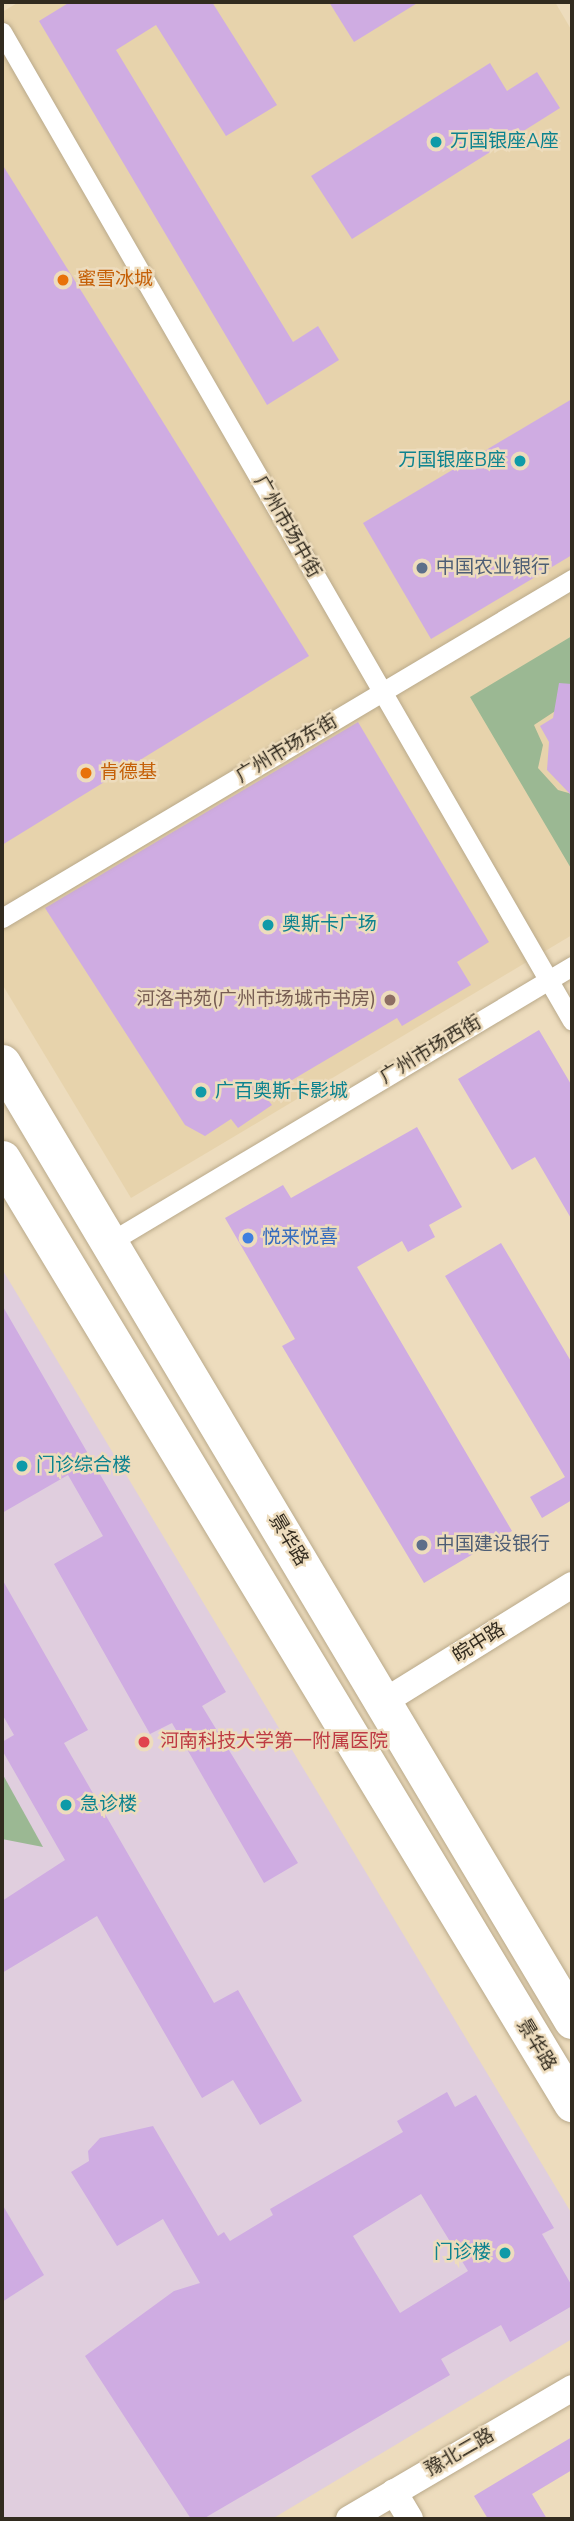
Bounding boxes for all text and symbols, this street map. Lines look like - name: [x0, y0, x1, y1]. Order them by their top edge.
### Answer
- place label: 万国银座A座: [450, 131, 559, 153]
- marker: 万国银座A座: [428, 134, 444, 150]
- place label: 蜜雪冰城: [77, 269, 153, 291]
- marker: 蜜雪冰城: [55, 272, 71, 288]
- place label: 万国银座B座: [398, 450, 506, 472]
- marker: 万国银座B座: [512, 453, 528, 469]
- street label: 广州市场中街: [249, 472, 325, 582]
- place label: 中国农业银行: [436, 557, 550, 579]
- marker: 中国农业银行: [414, 560, 430, 576]
- street label: 广州市场东街: [232, 710, 342, 788]
- place label: 肯德基: [100, 762, 157, 784]
- marker: 肯德基: [78, 765, 94, 781]
- place label: 奥斯卡广场: [282, 914, 377, 936]
- marker: 奥斯卡广场: [260, 917, 276, 933]
- place label: 河洛书苑(广州市场城市书房): [136, 989, 376, 1011]
- marker: 河洛书苑(广州市场城市书房): [382, 992, 398, 1008]
- street label: 广州市场西街: [376, 1011, 486, 1089]
- place label: 广百奥斯卡影城: [215, 1081, 348, 1103]
- marker: 广百奥斯卡影城: [193, 1084, 209, 1100]
- place label: 悦来悦喜: [262, 1227, 338, 1249]
- marker: 悦来悦喜: [240, 1230, 256, 1246]
- place label: 门诊综合楼: [36, 1455, 131, 1477]
- marker: 门诊综合楼: [14, 1458, 30, 1474]
- street label: 景华路: [264, 1510, 312, 1570]
- place label: 中国建设银行: [436, 1534, 550, 1556]
- marker: 中国建设银行: [414, 1537, 430, 1553]
- street label: 皖中路: [449, 1618, 509, 1668]
- place label: 河南科技大学第一附属医院: [160, 1731, 388, 1753]
- marker: 河南科技大学第一附属医院: [134, 1732, 154, 1752]
- place label: 急诊楼: [80, 1794, 137, 1816]
- marker: 急诊楼: [58, 1797, 74, 1813]
- street label: 景华路: [512, 2015, 560, 2075]
- place label: 门诊楼: [434, 2242, 491, 2264]
- marker: 门诊楼: [497, 2245, 513, 2261]
- street label: 豫北二路: [421, 2424, 499, 2482]

